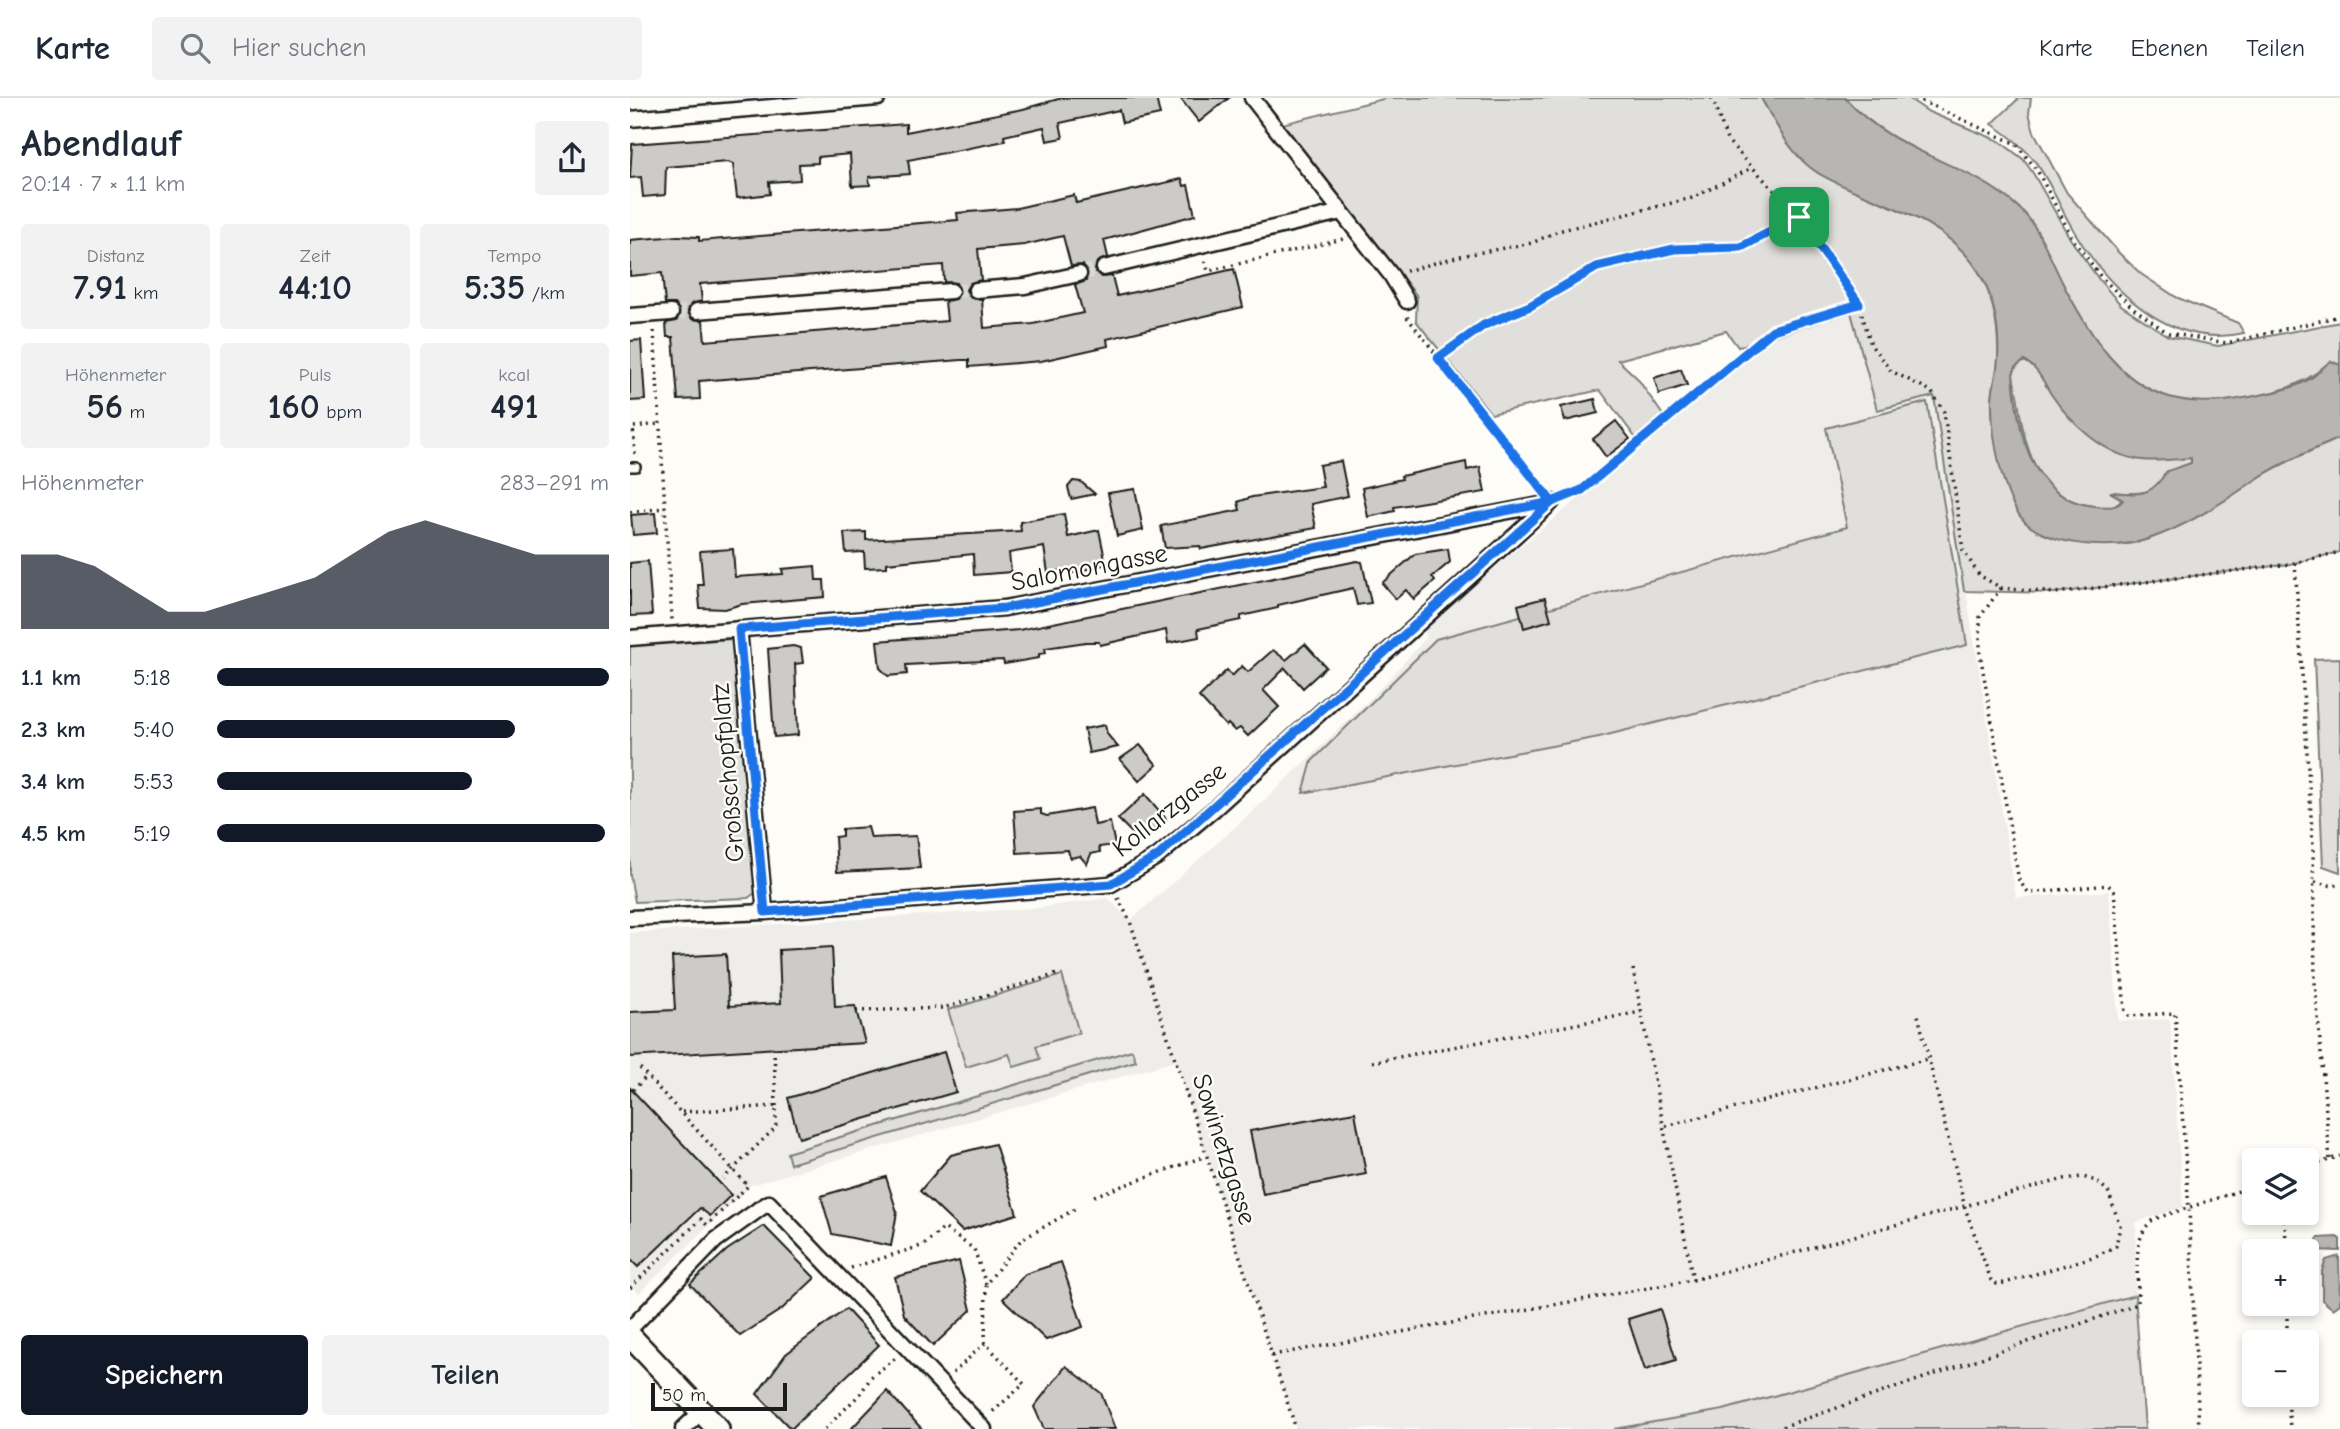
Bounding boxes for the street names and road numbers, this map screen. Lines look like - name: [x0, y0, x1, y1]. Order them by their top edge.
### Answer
- street label: Salomongasse: [1008, 538, 1170, 598]
- street label: Großschopfplatz: [705, 682, 751, 864]
- street label: Kollarzgasse: [1107, 756, 1232, 863]
- street label: Sowinetzgasse: [1186, 1070, 1263, 1228]

